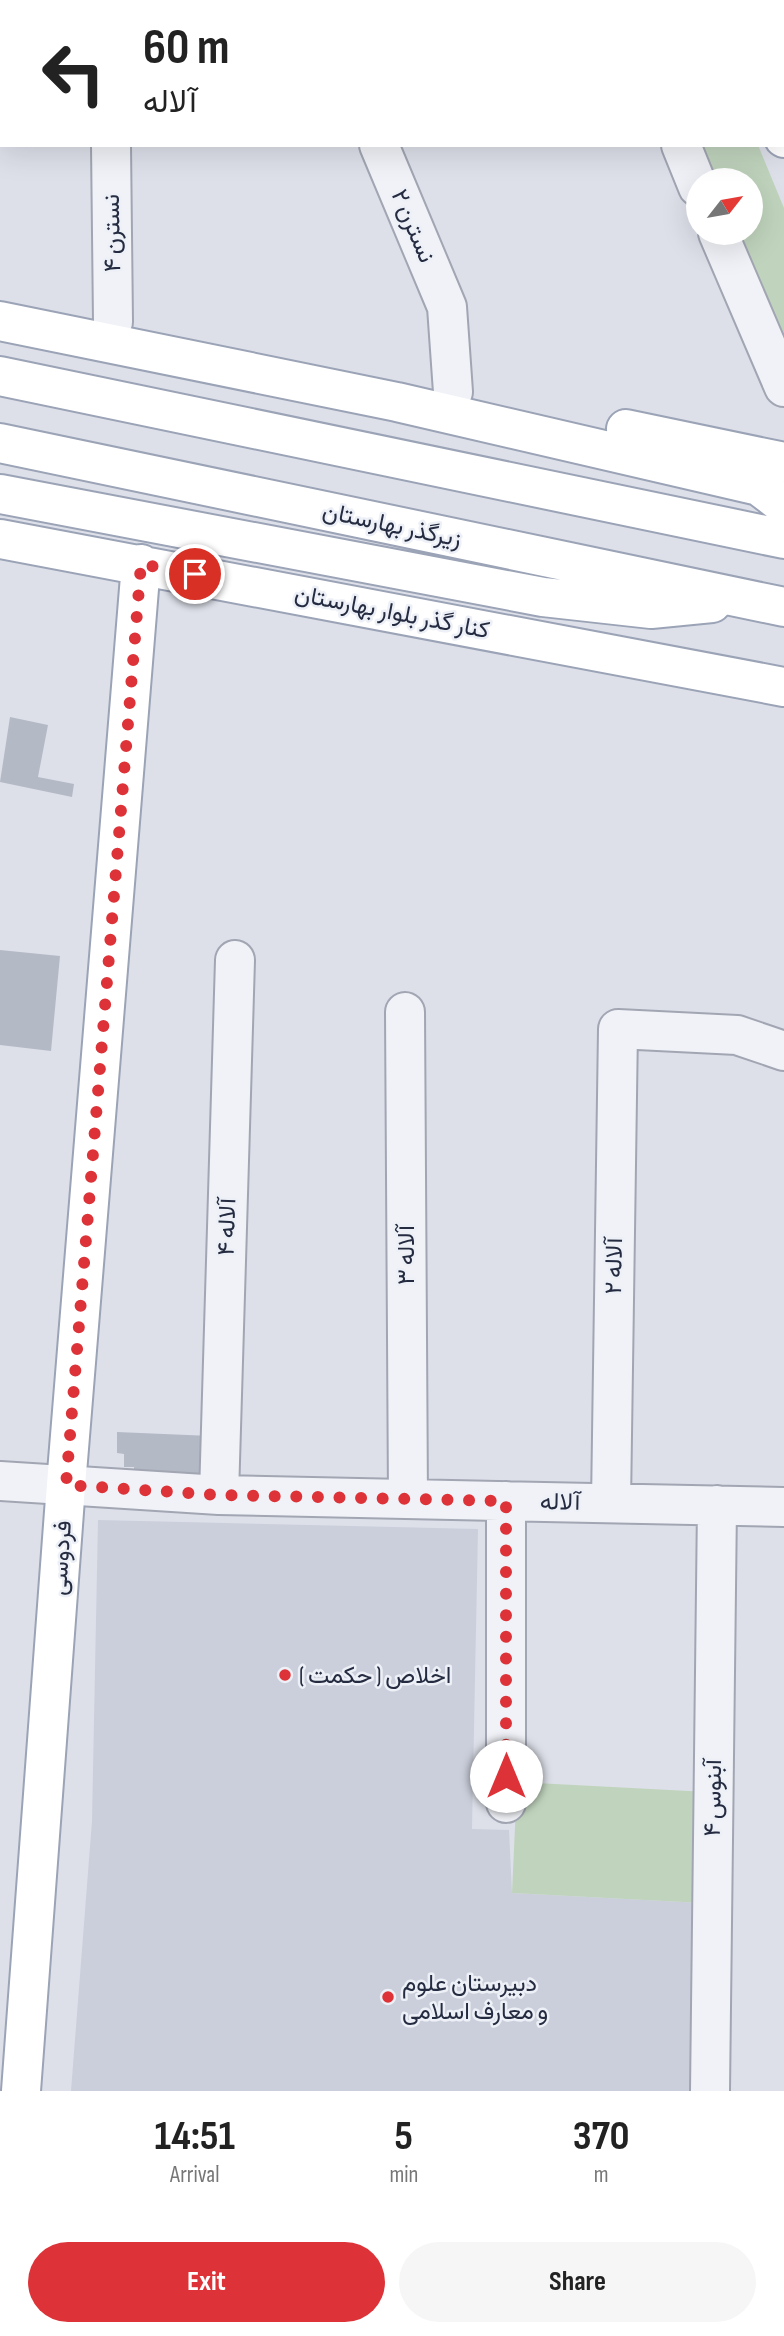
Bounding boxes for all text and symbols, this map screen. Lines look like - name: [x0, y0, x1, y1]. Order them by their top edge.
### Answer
- text: 60 m: [143, 19, 230, 78]
- icon: left: [28, 28, 119, 119]
- text: آلاله: [143, 83, 197, 122]
- north arrow: [686, 168, 763, 245]
- map controls: [686, 168, 763, 245]
- street label: نسترن ۲: [385, 185, 441, 267]
- street label: نسترن ۴: [97, 194, 127, 272]
- street label: زیرگذر بهارستان: [320, 496, 464, 554]
- pin: [165, 544, 225, 604]
- icon: arrive: [176, 555, 214, 593]
- street label: کنار گذر بلوار بهارستان: [292, 579, 492, 645]
- street label: آلاله ۴: [212, 1195, 243, 1256]
- street label: آلاله ۳: [392, 1223, 421, 1285]
- street label: آلاله ۲: [599, 1235, 629, 1295]
- street label: آلاله: [540, 1487, 583, 1517]
- street label: فردوسی: [44, 1520, 78, 1596]
- place label: اخلاص ( حکمت ): [299, 1661, 451, 1690]
- marker: اخلاص ( حکمت ): [277, 1667, 293, 1683]
- position arrow: [469, 1739, 543, 1813]
- street label: آبنوس ۴: [698, 1757, 728, 1837]
- place label: دبیرستان علوم و معارف اسلامی: [402, 1969, 548, 2026]
- marker: دبیرستان علوم و معارف اسلامی: [380, 1989, 396, 2005]
- text: 14:51: [154, 2111, 235, 2162]
- text: 5: [395, 2111, 413, 2162]
- text: 370: [573, 2111, 630, 2162]
- text: Arrival: [170, 2161, 219, 2189]
- text: min: [389, 2161, 418, 2189]
- text: m: [594, 2161, 609, 2189]
- button: Exit: [28, 2242, 385, 2322]
- button: Share: [399, 2242, 756, 2322]

